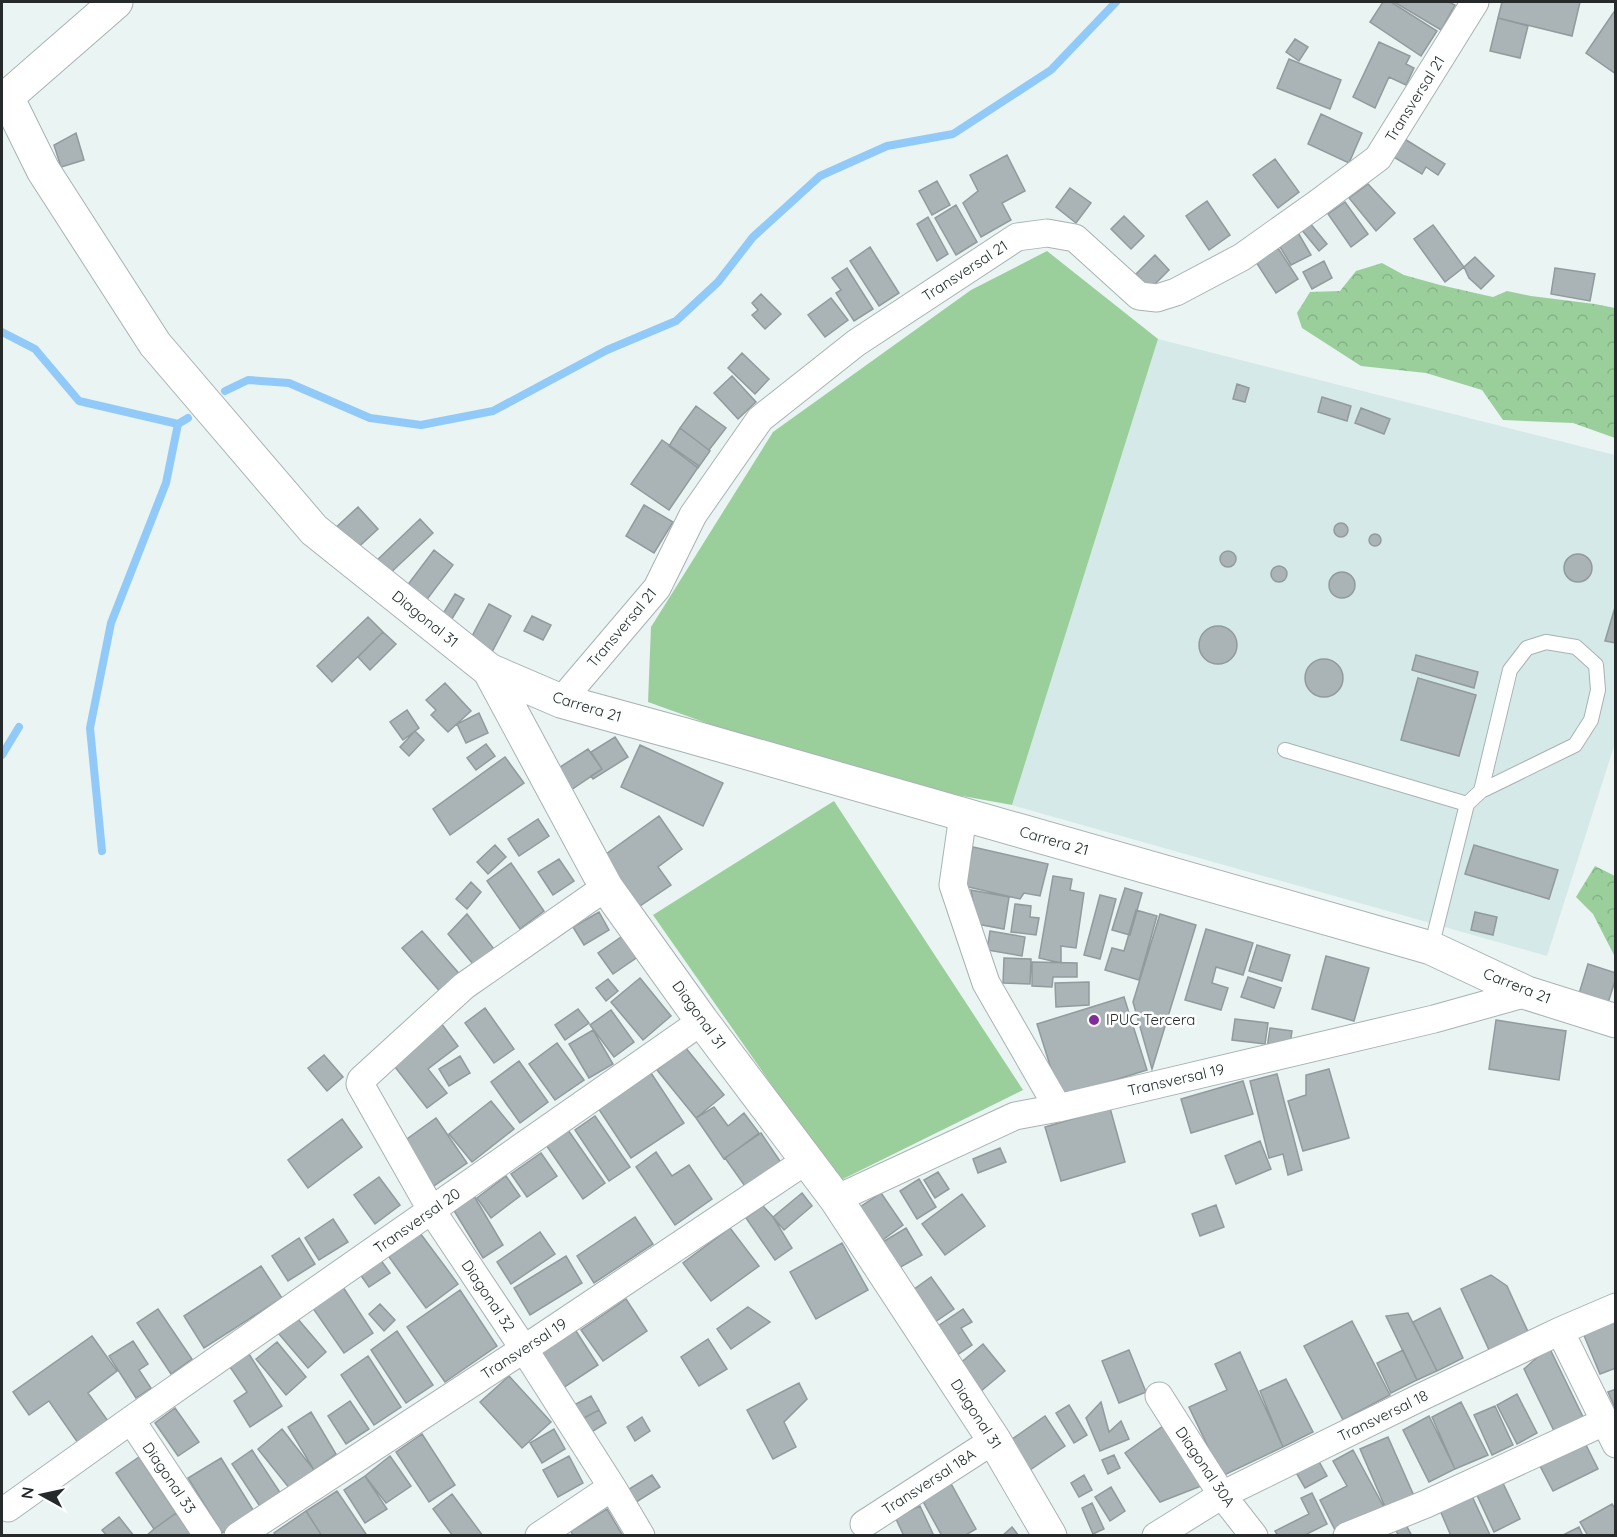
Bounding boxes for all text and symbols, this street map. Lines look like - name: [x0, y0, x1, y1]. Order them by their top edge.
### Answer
- street label: Transversal 21: [1380, 52, 1449, 145]
- street label: Transversal 21: [918, 236, 1011, 305]
- street label: Transversal 21: [583, 584, 660, 671]
- street label: Diagonal 31: [388, 586, 462, 651]
- street label: Carrera 21: [550, 687, 624, 726]
- street label: Carrera 21: [1017, 822, 1091, 859]
- street label: Carrera 21: [1481, 963, 1554, 1008]
- street label: Diagonal 31: [668, 977, 731, 1053]
- place label: IPUC Tercera: [1106, 1010, 1195, 1029]
- marker: IPUC Tercera: [1087, 1013, 1101, 1027]
- street label: Transversal 19: [1126, 1059, 1226, 1100]
- street label: Transversal 20: [370, 1184, 464, 1258]
- street label: Diagonal 32: [457, 1256, 519, 1335]
- street label: Transversal 19: [477, 1314, 570, 1383]
- street label: Diagonal 31: [947, 1375, 1006, 1452]
- street label: Transversal 18: [1335, 1386, 1431, 1446]
- street label: Diagonal 30A: [1172, 1423, 1239, 1511]
- street label: Diagonal 33: [139, 1438, 200, 1517]
- street label: Transversal 18A: [878, 1444, 979, 1519]
- north arrow: [12, 1465, 72, 1525]
- text: N: [16, 1486, 38, 1500]

